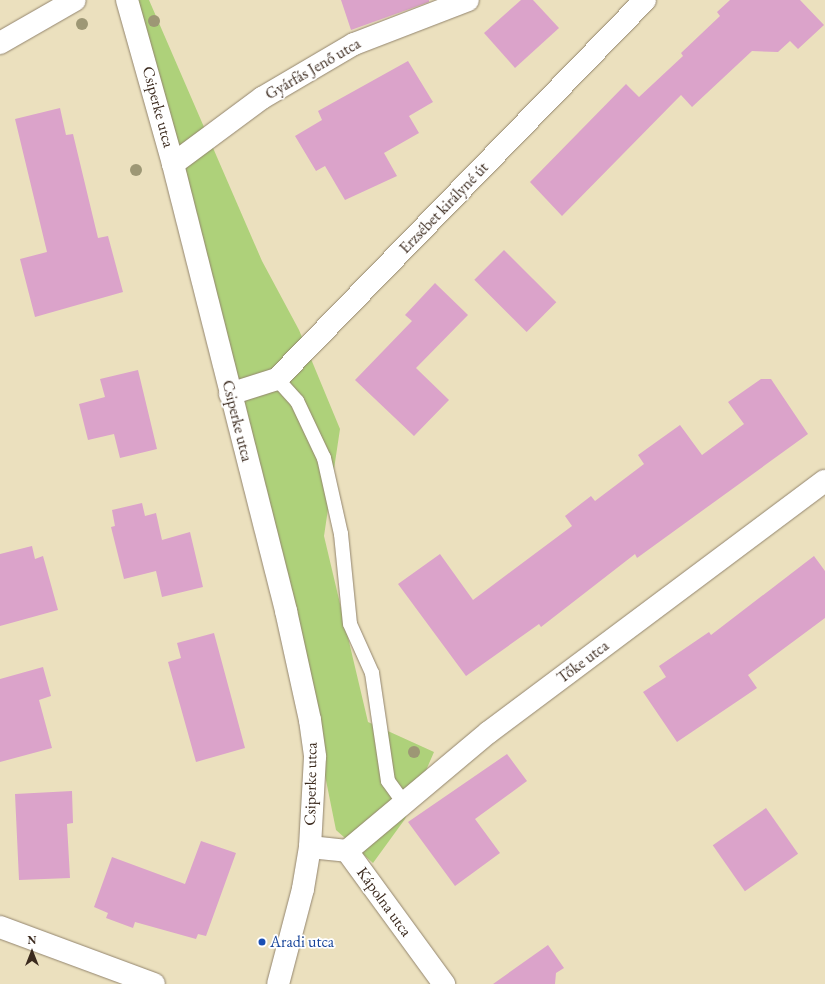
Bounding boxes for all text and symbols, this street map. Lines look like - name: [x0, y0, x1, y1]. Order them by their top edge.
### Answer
- street label: Gyárfás Jenő utca: [262, 34, 364, 104]
- street label: Csiperke utca: [138, 64, 178, 150]
- street label: Erzsébet királyné út: [395, 158, 493, 258]
- street label: Csiperke utca: [218, 378, 256, 464]
- street label: Tőke utca: [553, 636, 613, 688]
- street label: Csiperke utca: [301, 742, 321, 826]
- street label: Kápolna utca: [352, 863, 416, 941]
- north arrow: [12, 932, 52, 972]
- place label: Aradi utca: [270, 932, 334, 952]
- text: N: [28, 933, 36, 947]
- marker: Aradi utca: [257, 937, 267, 947]

